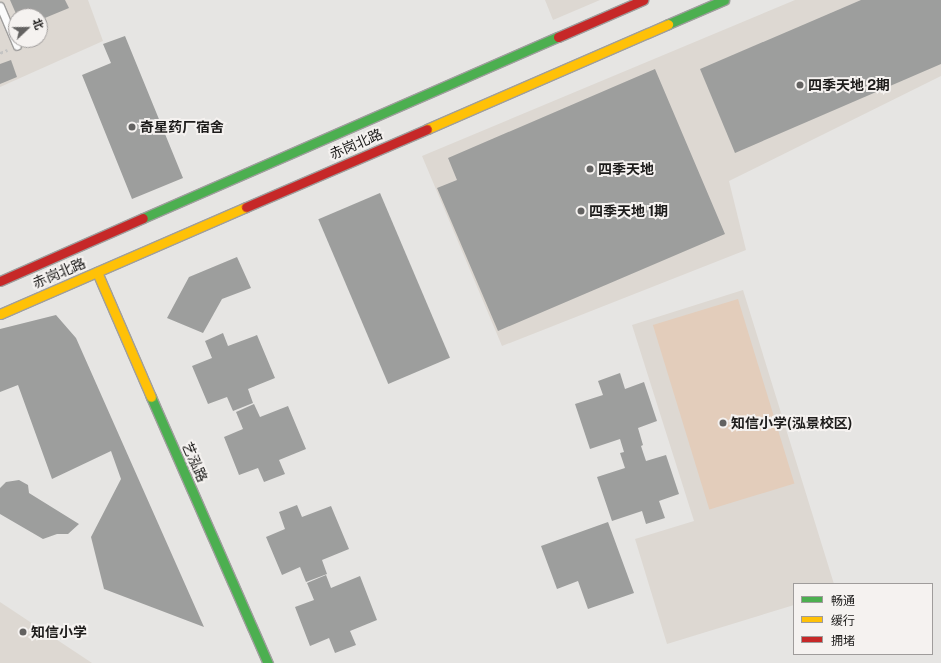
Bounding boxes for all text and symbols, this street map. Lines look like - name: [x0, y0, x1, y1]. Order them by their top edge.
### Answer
- north arrow: [8, 8, 48, 48]
- text: 北: [31, 17, 46, 31]
- place label: 四季天地 2期: [808, 77, 890, 93]
- marker: 四季天地 2期: [795, 80, 805, 90]
- place label: 奇星药厂宿舍: [140, 119, 224, 135]
- marker: 奇星药厂宿舍: [127, 122, 137, 132]
- street label: 赤岗北路: [327, 125, 385, 163]
- place label: 四季天地: [598, 161, 654, 177]
- marker: 四季天地: [585, 164, 595, 174]
- place label: 四季天地 1期: [589, 203, 668, 219]
- marker: 四季天地 1期: [576, 206, 586, 216]
- street label: 赤岗北路: [30, 254, 88, 292]
- place label: 知信小学(泓景校区): [731, 415, 852, 431]
- marker: 知信小学(泓景校区): [718, 418, 728, 428]
- street label: 艺泓路: [179, 439, 211, 485]
- legend: [793, 583, 933, 655]
- text: 畅通: [831, 594, 855, 608]
- text: 缓行: [831, 614, 855, 628]
- place label: 知信小学: [31, 624, 87, 640]
- marker: 知信小学: [18, 627, 28, 637]
- text: 拥堵: [831, 634, 855, 648]

